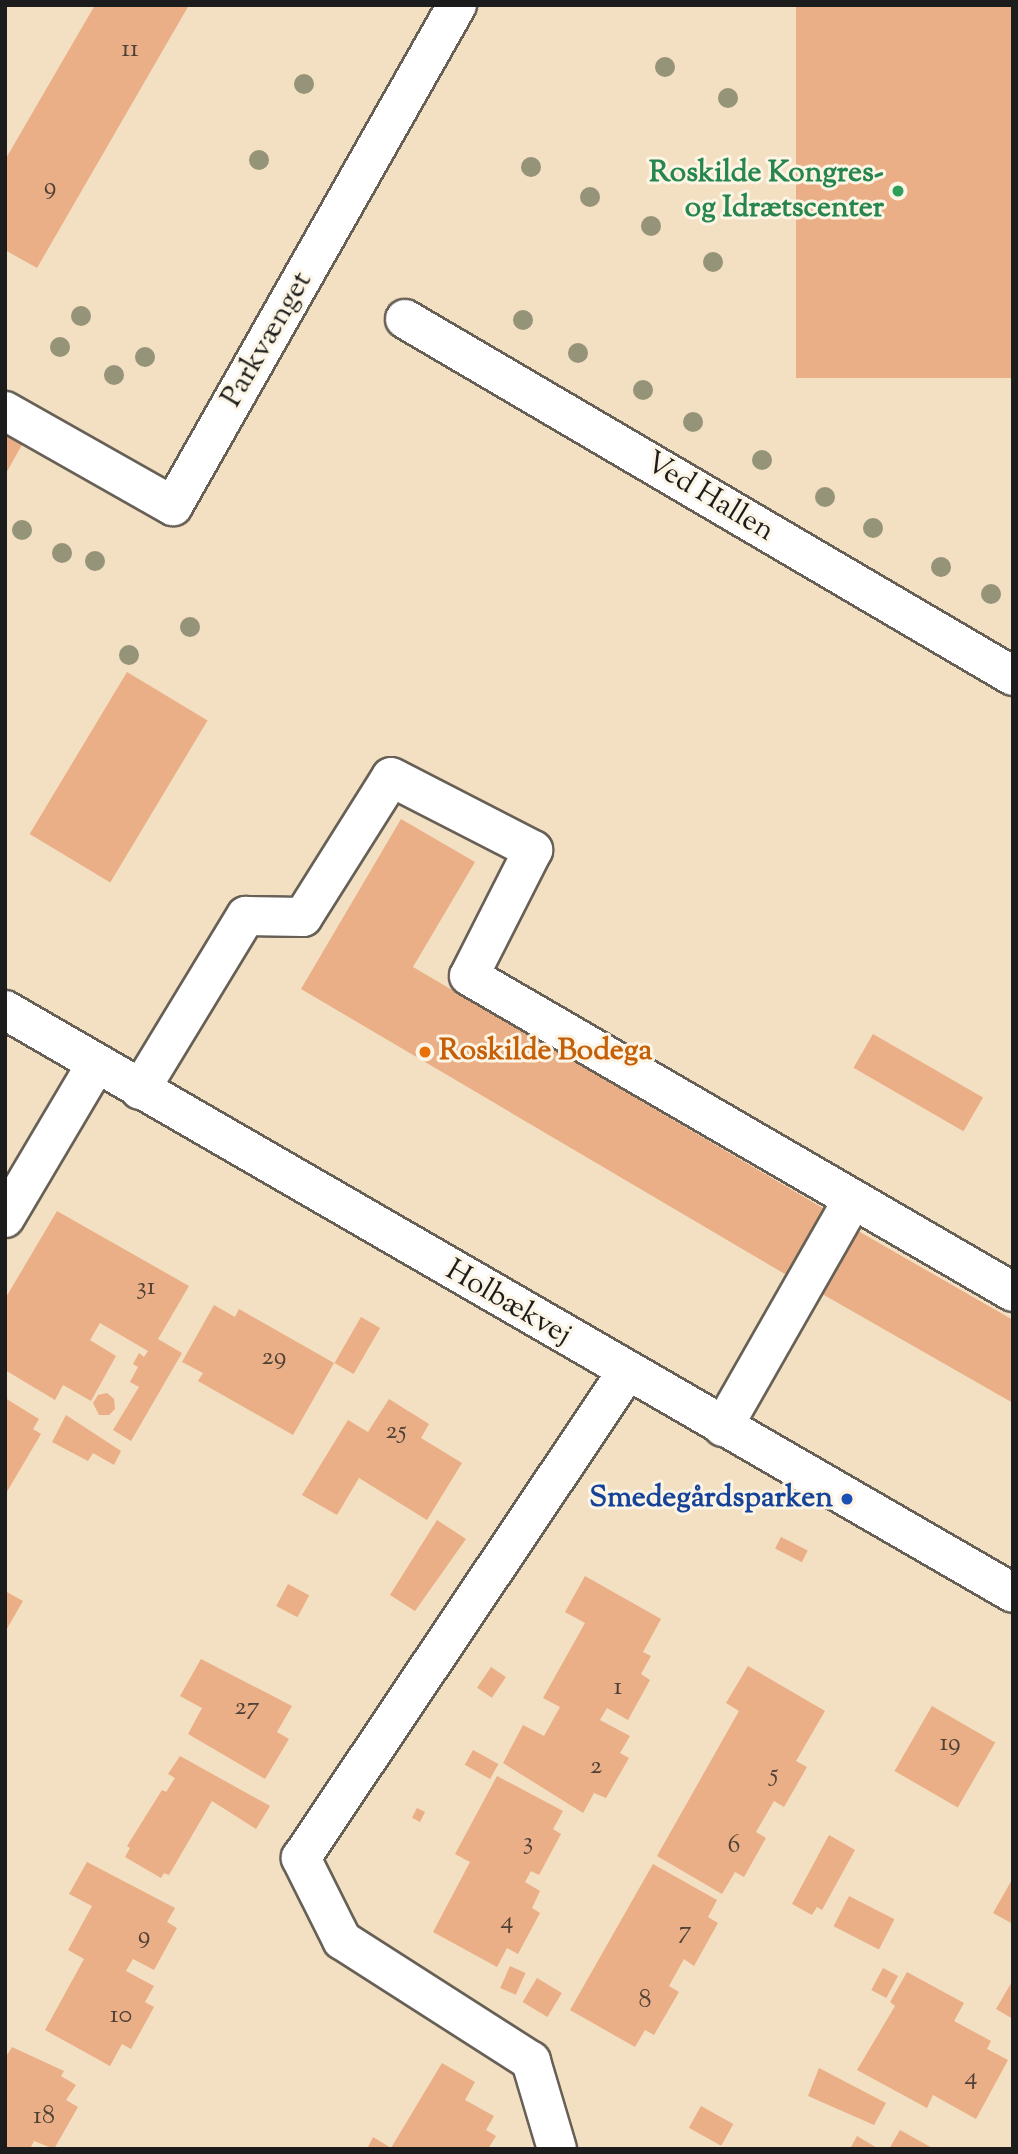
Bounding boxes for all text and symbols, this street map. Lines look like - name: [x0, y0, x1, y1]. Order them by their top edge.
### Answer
- house number: 11: [121, 34, 139, 66]
- place label: Roskilde Kongres- og Idrætscenter: [649, 156, 884, 226]
- house number: 9: [44, 172, 56, 204]
- marker: Roskilde Kongres- og Idrætscenter: [890, 183, 906, 199]
- street label: Parkvænget: [215, 266, 321, 414]
- street label: Ved Hallen: [638, 445, 780, 551]
- place label: Roskilde Bodega: [439, 1034, 652, 1070]
- marker: Roskilde Bodega: [417, 1044, 433, 1060]
- street label: Holbækvej: [439, 1254, 577, 1354]
- house number: 31: [136, 1272, 156, 1304]
- house number: 29: [262, 1342, 286, 1374]
- house number: 25: [385, 1416, 407, 1448]
- place label: Smedegårdsparken: [589, 1481, 833, 1517]
- marker: Smedegårdsparken: [839, 1491, 855, 1507]
- house number: 1: [614, 1672, 622, 1704]
- house number: 27: [234, 1692, 260, 1724]
- house number: 19: [939, 1728, 961, 1760]
- house number: 2: [590, 1751, 602, 1783]
- house number: 5: [770, 1759, 778, 1791]
- house number: 3: [523, 1827, 533, 1859]
- house number: 6: [728, 1830, 740, 1862]
- house number: 4: [500, 1906, 514, 1938]
- house number: 7: [678, 1916, 692, 1948]
- house number: 9: [138, 1921, 150, 1953]
- house number: 8: [639, 1985, 651, 2017]
- house number: 10: [110, 2000, 132, 2032]
- house number: 4: [964, 2062, 978, 2094]
- house number: 18: [33, 2101, 55, 2133]

